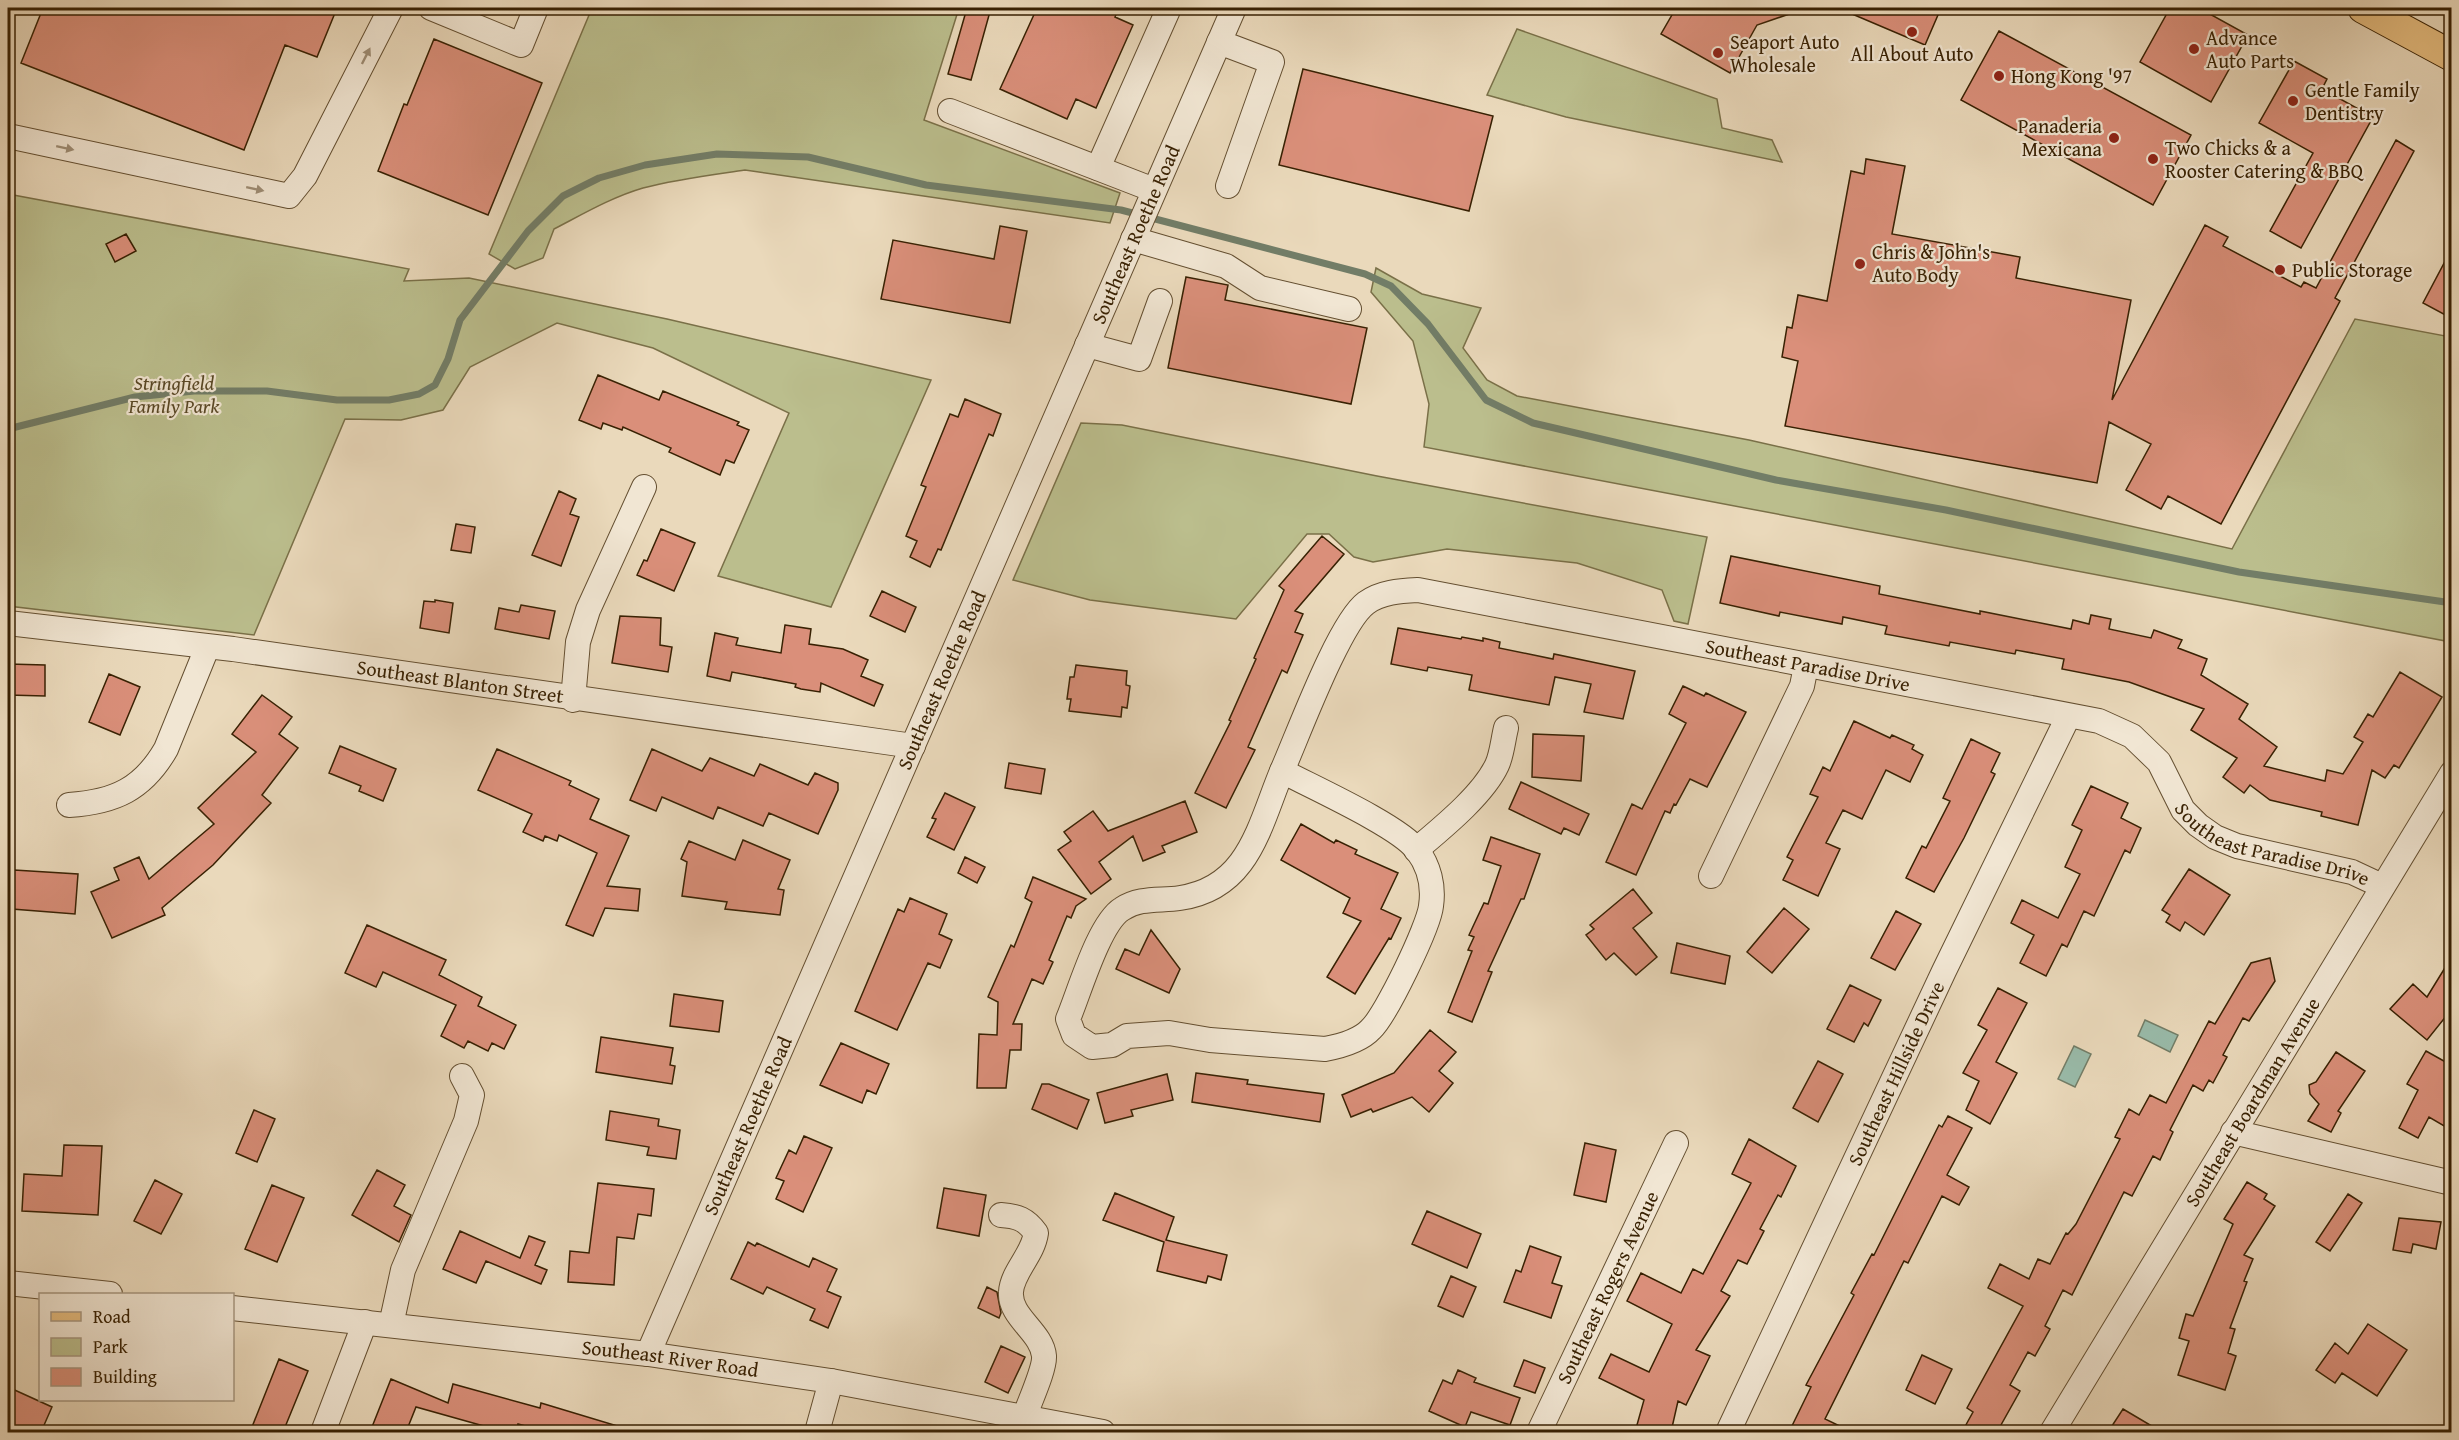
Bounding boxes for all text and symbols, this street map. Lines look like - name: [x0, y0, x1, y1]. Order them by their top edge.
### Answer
- place label: Advance Auto Parts: [2206, 23, 2294, 75]
- marker: All About Auto: [1905, 25, 1919, 39]
- place label: Seaport Auto Wholesale: [1730, 27, 1840, 79]
- place label: All About Auto: [1851, 39, 1973, 68]
- marker: Advance Auto Parts: [2187, 42, 2201, 56]
- marker: Seaport Auto Wholesale: [1711, 46, 1725, 60]
- one-way arrow: [362, 47, 371, 64]
- place label: Hong Kong '97: [2011, 61, 2132, 90]
- marker: Hong Kong '97: [1992, 69, 2006, 83]
- place label: Gentle Family Dentistry: [2305, 75, 2420, 127]
- marker: Gentle Family Dentistry: [2286, 94, 2300, 108]
- place label: Panaderia Mexicana: [2018, 111, 2103, 163]
- marker: Panaderia Mexicana: [2107, 131, 2121, 145]
- place label: Two Chicks & a Rooster Catering & BBQ: [2165, 133, 2364, 185]
- street label: Southeast Roethe Road: [1083, 140, 1187, 328]
- one-way arrow: [55, 144, 74, 153]
- marker: Two Chicks & a Rooster Catering & BBQ: [2146, 152, 2160, 166]
- one-way arrow: [246, 184, 265, 194]
- place label: Chris & John's Auto Body: [1872, 237, 1990, 289]
- place label: Public Storage: [2292, 255, 2412, 284]
- marker: Chris & John's Auto Body: [1853, 257, 1867, 271]
- marker: Public Storage: [2273, 263, 2287, 277]
- park label: Stringfield Family Park: [128, 368, 220, 420]
- street label: Southeast Roethe Road: [889, 586, 993, 774]
- street label: Southeast Paradise Drive: [1703, 631, 1913, 698]
- street label: Southeast Blanton Street: [355, 652, 566, 710]
- street label: Southeast Paradise Drive: [2168, 798, 2375, 892]
- street label: Southeast Hillside Drive: [1840, 976, 1951, 1170]
- street label: Southeast Boardman Avenue: [2177, 992, 2327, 1212]
- street label: Southeast Roethe Road: [695, 1031, 799, 1220]
- street label: Southeast Rogers Avenue: [1549, 1186, 1665, 1389]
- legend: [39, 1293, 234, 1401]
- text: Road: [93, 1303, 131, 1330]
- street label: Southeast River Road: [580, 1332, 761, 1384]
- text: Park: [93, 1333, 129, 1360]
- text: Building: [93, 1363, 157, 1390]

